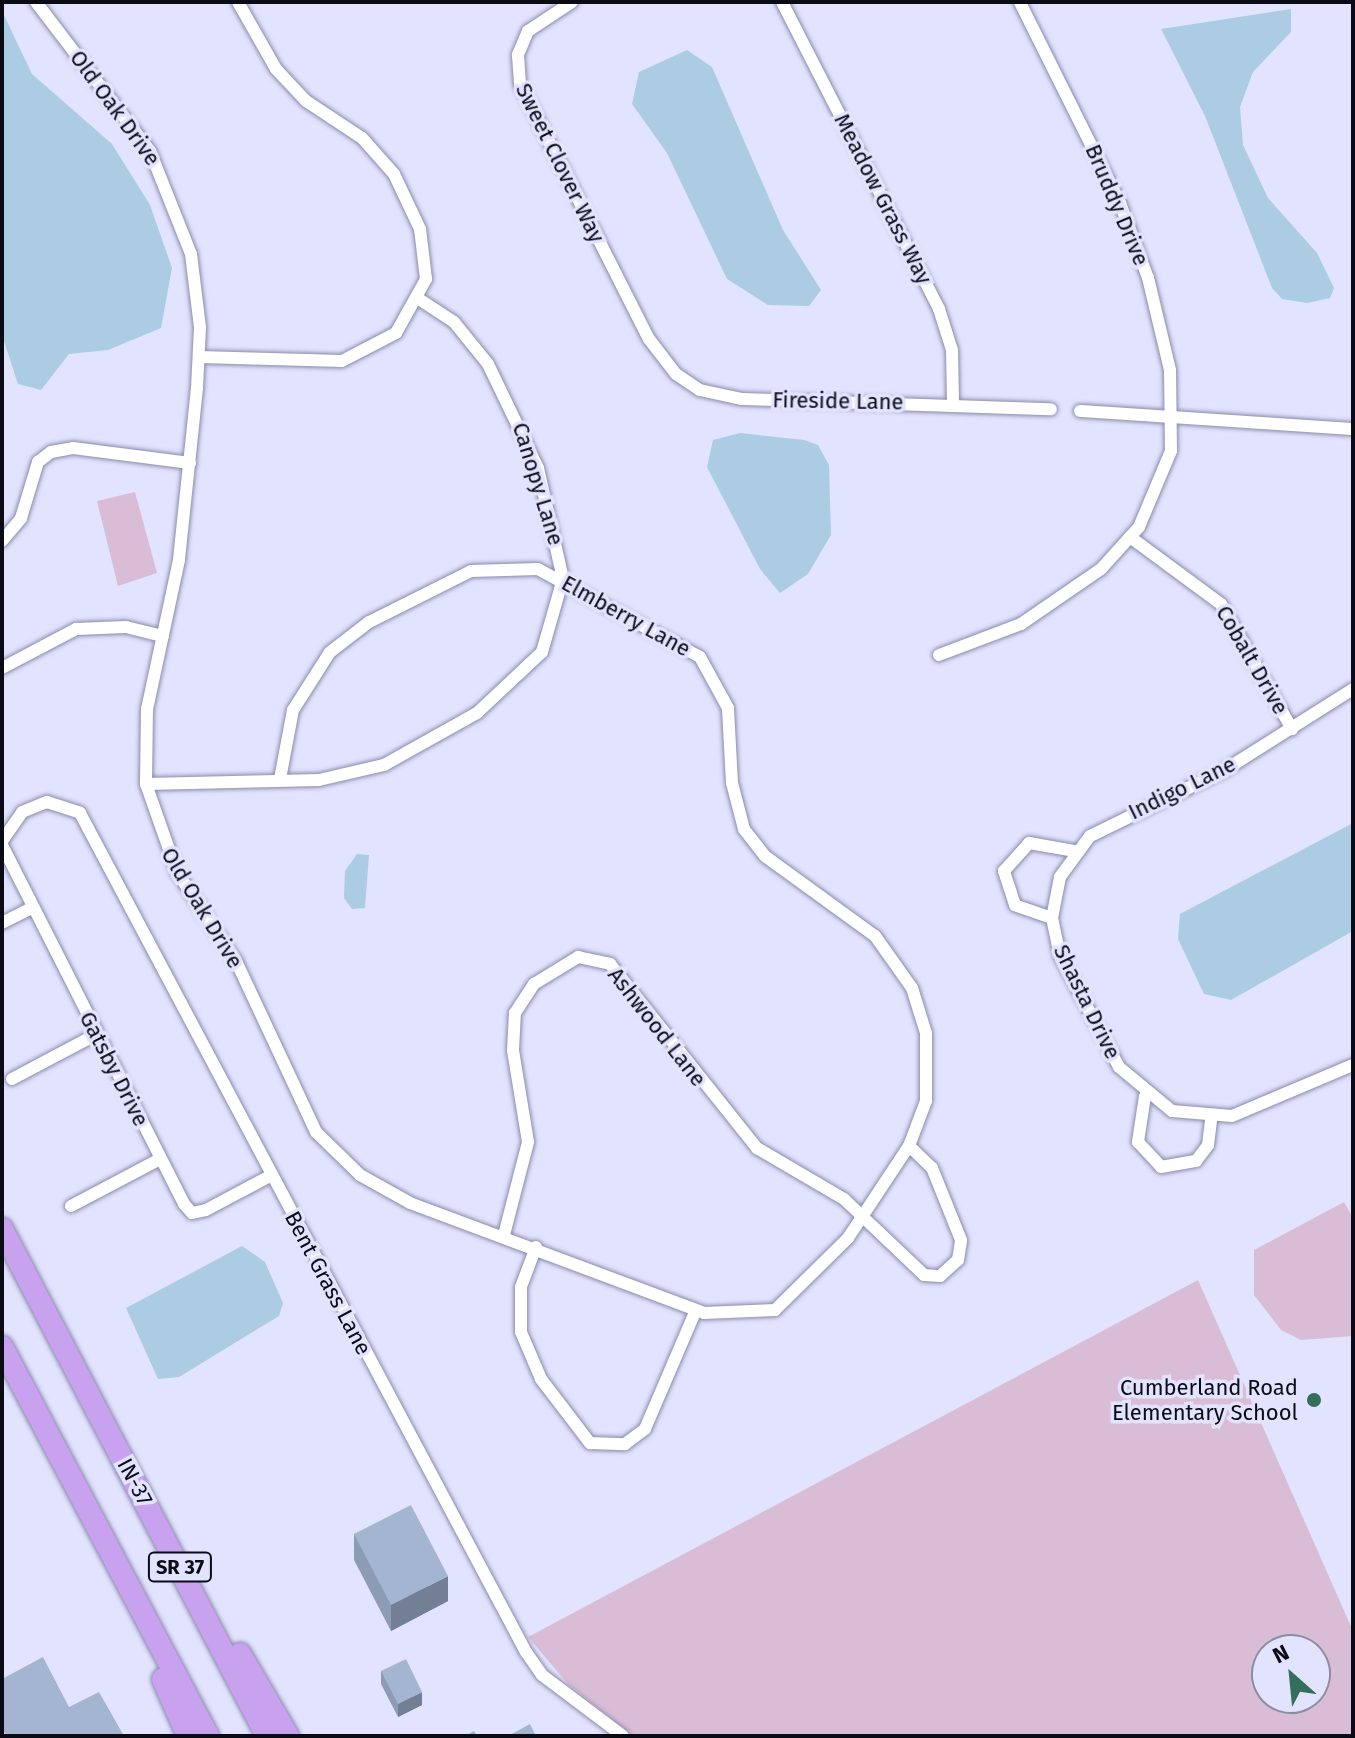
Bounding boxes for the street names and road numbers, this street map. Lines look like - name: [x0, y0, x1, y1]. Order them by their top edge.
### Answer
- street label: Old Oak Drive: [64, 45, 166, 171]
- street label: Sweet Clover Way: [510, 79, 610, 247]
- street label: Meadow Grass Way: [829, 109, 937, 289]
- street label: Bruddy Drive: [1080, 140, 1154, 270]
- street label: Fireside Lane: [772, 387, 904, 415]
- street label: Canopy Lane: [507, 419, 569, 549]
- street label: Elmberry Lane: [557, 570, 695, 662]
- street label: Cobalt Drive: [1210, 601, 1294, 719]
- street label: Indigo Lane: [1124, 751, 1240, 825]
- street label: Old Oak Drive: [156, 843, 248, 973]
- street label: Shasta Drive: [1048, 940, 1126, 1064]
- street label: Ashwood Lane: [602, 962, 712, 1092]
- street label: Gatsby Drive: [74, 1007, 154, 1131]
- street label: Bent Grass Lane: [279, 1207, 377, 1359]
- street label: IN-37: [112, 1454, 158, 1510]
- road number: SR 37: [146, 1551, 214, 1583]

